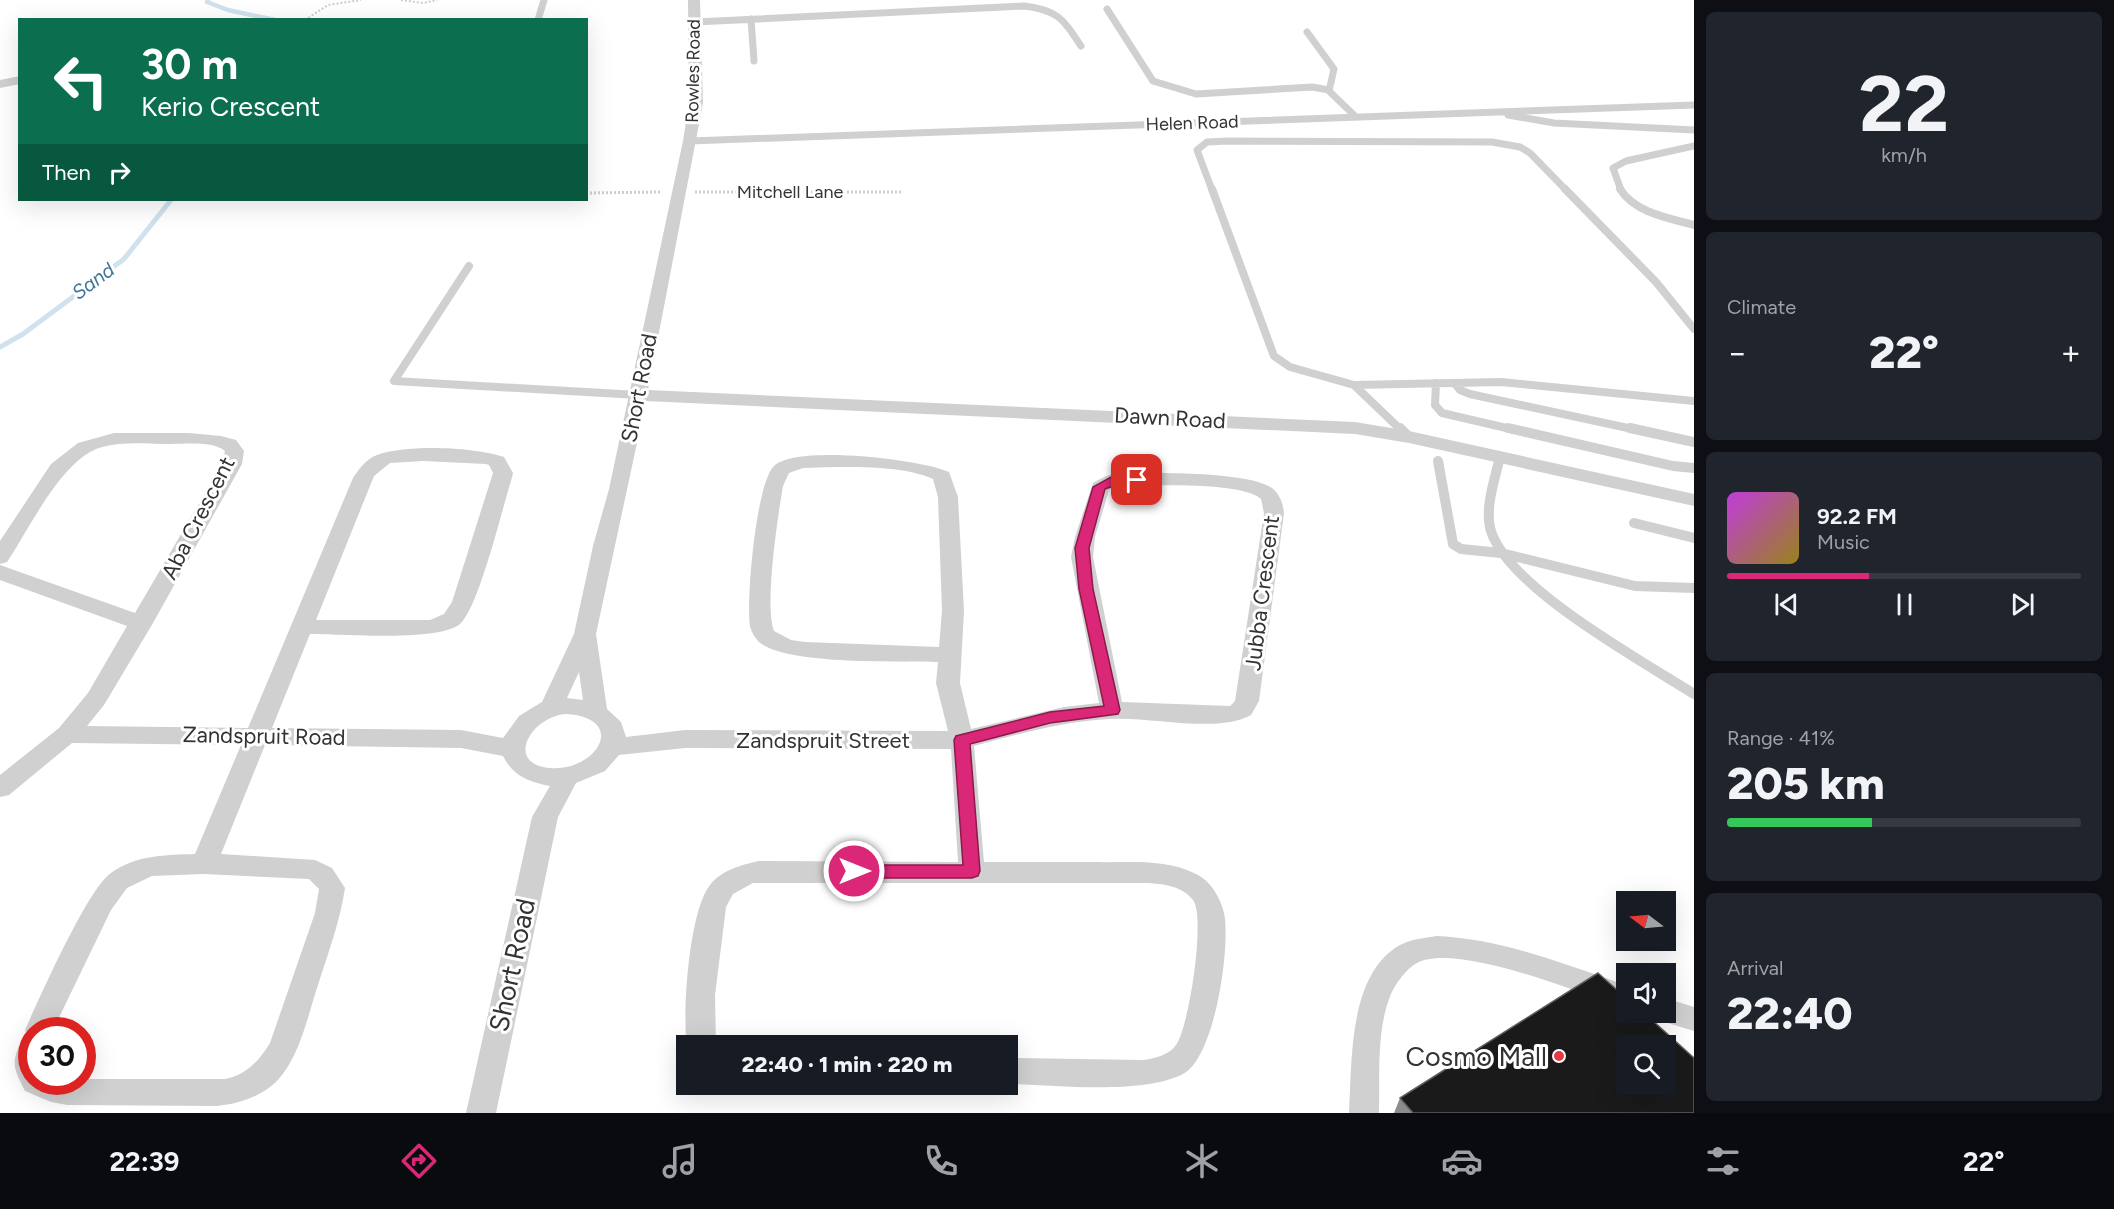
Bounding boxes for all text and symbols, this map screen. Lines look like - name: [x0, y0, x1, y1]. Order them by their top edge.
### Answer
- street label: Rowles Road: [681, 19, 705, 123]
- text: 30 m: [141, 39, 238, 90]
- icon: left: [42, 42, 120, 120]
- text: 22: [1859, 57, 1949, 151]
- text: Kerio Crescent: [141, 90, 320, 123]
- street label: Helen Road: [1145, 110, 1239, 136]
- text: km/h: [1881, 143, 1927, 167]
- icon: right: [103, 156, 136, 189]
- text: Then: [42, 159, 91, 186]
- street label: Mitchell Lane: [737, 181, 843, 203]
- water label: Sand: [67, 257, 119, 304]
- text: Climate: [1727, 295, 1796, 319]
- text: 22°: [1869, 325, 1939, 379]
- street label: Short Road: [615, 331, 663, 445]
- text: −: [1727, 333, 1748, 372]
- text: +: [2060, 333, 2081, 372]
- street label: Dawn Road: [1113, 402, 1227, 434]
- street label: Aba Crescent: [155, 452, 241, 584]
- pin: [1111, 454, 1162, 505]
- icon: arrive: [1120, 463, 1153, 496]
- text: 92.2 FM: [1817, 503, 1897, 530]
- street label: Jubba Crescent: [1239, 514, 1285, 672]
- text: Music: [1817, 530, 1870, 554]
- icon: previous: [1770, 588, 1803, 621]
- icon: pause: [1888, 588, 1921, 621]
- icon: next: [2006, 588, 2039, 621]
- street label: Zandspruit Road: [182, 721, 346, 751]
- text: Range · 41%: [1727, 726, 1835, 750]
- street label: Zandspruit Street: [736, 727, 910, 754]
- text: 205 km: [1727, 756, 1885, 810]
- position arrow: [822, 839, 886, 903]
- north arrow: [1616, 891, 1676, 951]
- map controls: [1616, 891, 1676, 1095]
- street label: Short Road: [482, 895, 542, 1035]
- text: Arrival: [1727, 956, 1783, 980]
- button: sound: [1616, 963, 1676, 1023]
- text: 22:40: [1727, 986, 1853, 1040]
- speed limit sign: 30: [18, 1017, 96, 1095]
- button: search: [1616, 1035, 1676, 1095]
- place label: Cosmo Mall: [1405, 1040, 1547, 1073]
- marker: Cosmo Mall: [1552, 1049, 1566, 1063]
- text: 22:40 · 1 min · 220 m: [742, 1051, 952, 1078]
- icon: directions: [398, 1140, 440, 1182]
- icon: music: [659, 1140, 701, 1182]
- icon: phone: [920, 1140, 962, 1182]
- icon: climate: [1181, 1140, 1223, 1182]
- icon: car: [1441, 1140, 1483, 1182]
- icon: filters: [1702, 1140, 1744, 1182]
- text: 22:39: [109, 1145, 179, 1178]
- text: 22°: [1963, 1145, 2005, 1178]

